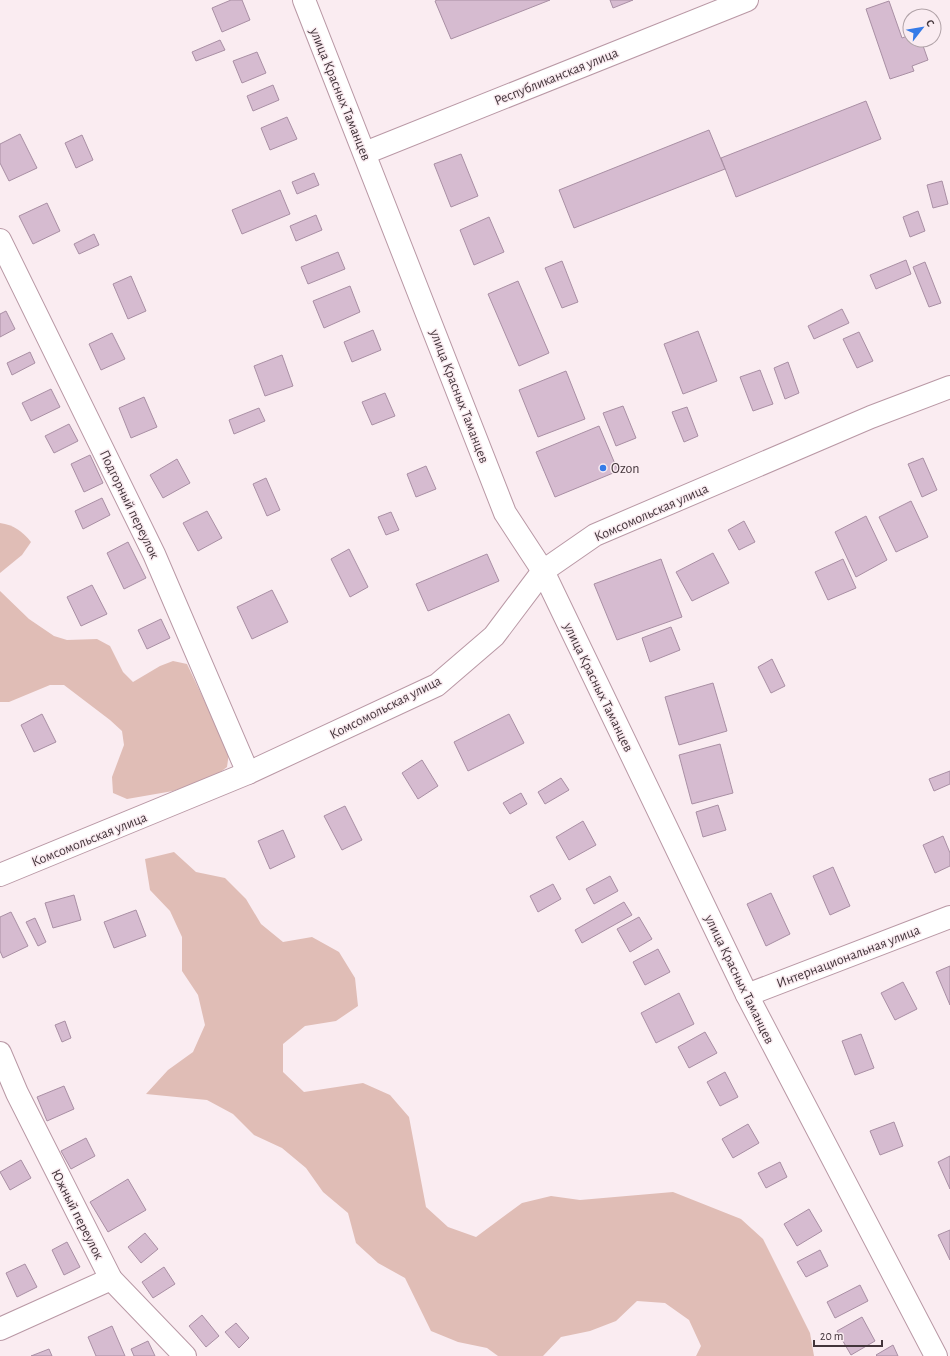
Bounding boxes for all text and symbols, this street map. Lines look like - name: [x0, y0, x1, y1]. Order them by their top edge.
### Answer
- north arrow: [902, 8, 942, 48]
- text: С: [924, 18, 936, 29]
- street label: улица Красных Таманцев: [307, 25, 373, 163]
- street label: Республиканская улица: [492, 45, 621, 108]
- street label: улица Красных Таманцев: [427, 327, 491, 465]
- street label: Подгорный переулок: [97, 448, 162, 561]
- place label: Ozon: [611, 462, 639, 476]
- marker: Ozon: [598, 463, 608, 473]
- street label: Комсомольская улица: [592, 481, 711, 544]
- street label: улица Красных Таманцев: [560, 620, 635, 754]
- street label: Комсомольская улица: [327, 673, 444, 742]
- street label: Комсомольская улица: [30, 810, 150, 869]
- street label: улица Красных Таманцев: [701, 912, 776, 1046]
- street label: Интернациональная улица: [775, 923, 923, 991]
- street label: Южный переулок: [48, 1167, 106, 1262]
- scale bar: [814, 1322, 882, 1348]
- text: 20 m: [820, 1330, 843, 1342]

